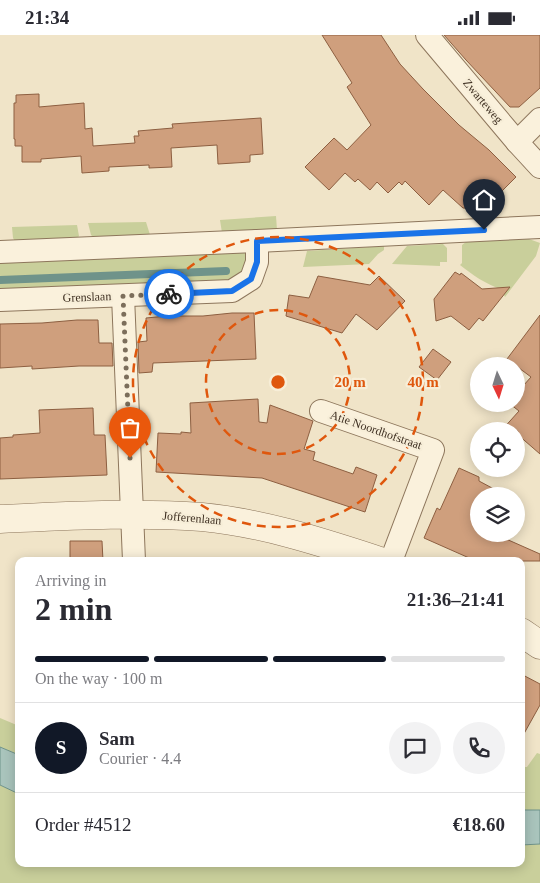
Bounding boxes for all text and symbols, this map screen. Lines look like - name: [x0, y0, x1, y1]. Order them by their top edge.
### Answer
- text: 21:34: [25, 7, 69, 28]
- street label: Zwarteweg: [460, 76, 506, 126]
- pin: [463, 179, 505, 230]
- icon: home: [470, 186, 498, 214]
- courier: [144, 269, 194, 319]
- icon: bike: [155, 280, 183, 308]
- street label: Grenslaan: [62, 289, 112, 305]
- north arrow: [470, 357, 525, 413]
- map controls: [470, 357, 525, 542]
- centre of rings: [269, 373, 287, 391]
- text: 20 m: [334, 374, 366, 390]
- text: 40 m: [407, 374, 439, 390]
- pin: [109, 407, 151, 458]
- street label: Atie Noordhofstraat: [328, 408, 424, 453]
- icon: bag: [116, 414, 144, 442]
- button: locate: [470, 422, 525, 477]
- button: layers: [470, 487, 525, 542]
- street label: Jofferenlaan: [162, 508, 222, 528]
- text: Arriving in: [35, 572, 107, 589]
- text: 21:36–21:41: [407, 589, 505, 610]
- text: 2 min: [35, 591, 112, 627]
- text: On the way · 100 m: [35, 670, 163, 687]
- button: chat: [389, 722, 441, 774]
- button: phone: [453, 722, 505, 774]
- text: Sam: [99, 728, 135, 749]
- text: S: [56, 737, 66, 758]
- text: Courier · 4.4: [99, 750, 181, 767]
- text: Order #4512: [35, 814, 132, 835]
- text: €18.60: [453, 814, 505, 835]

